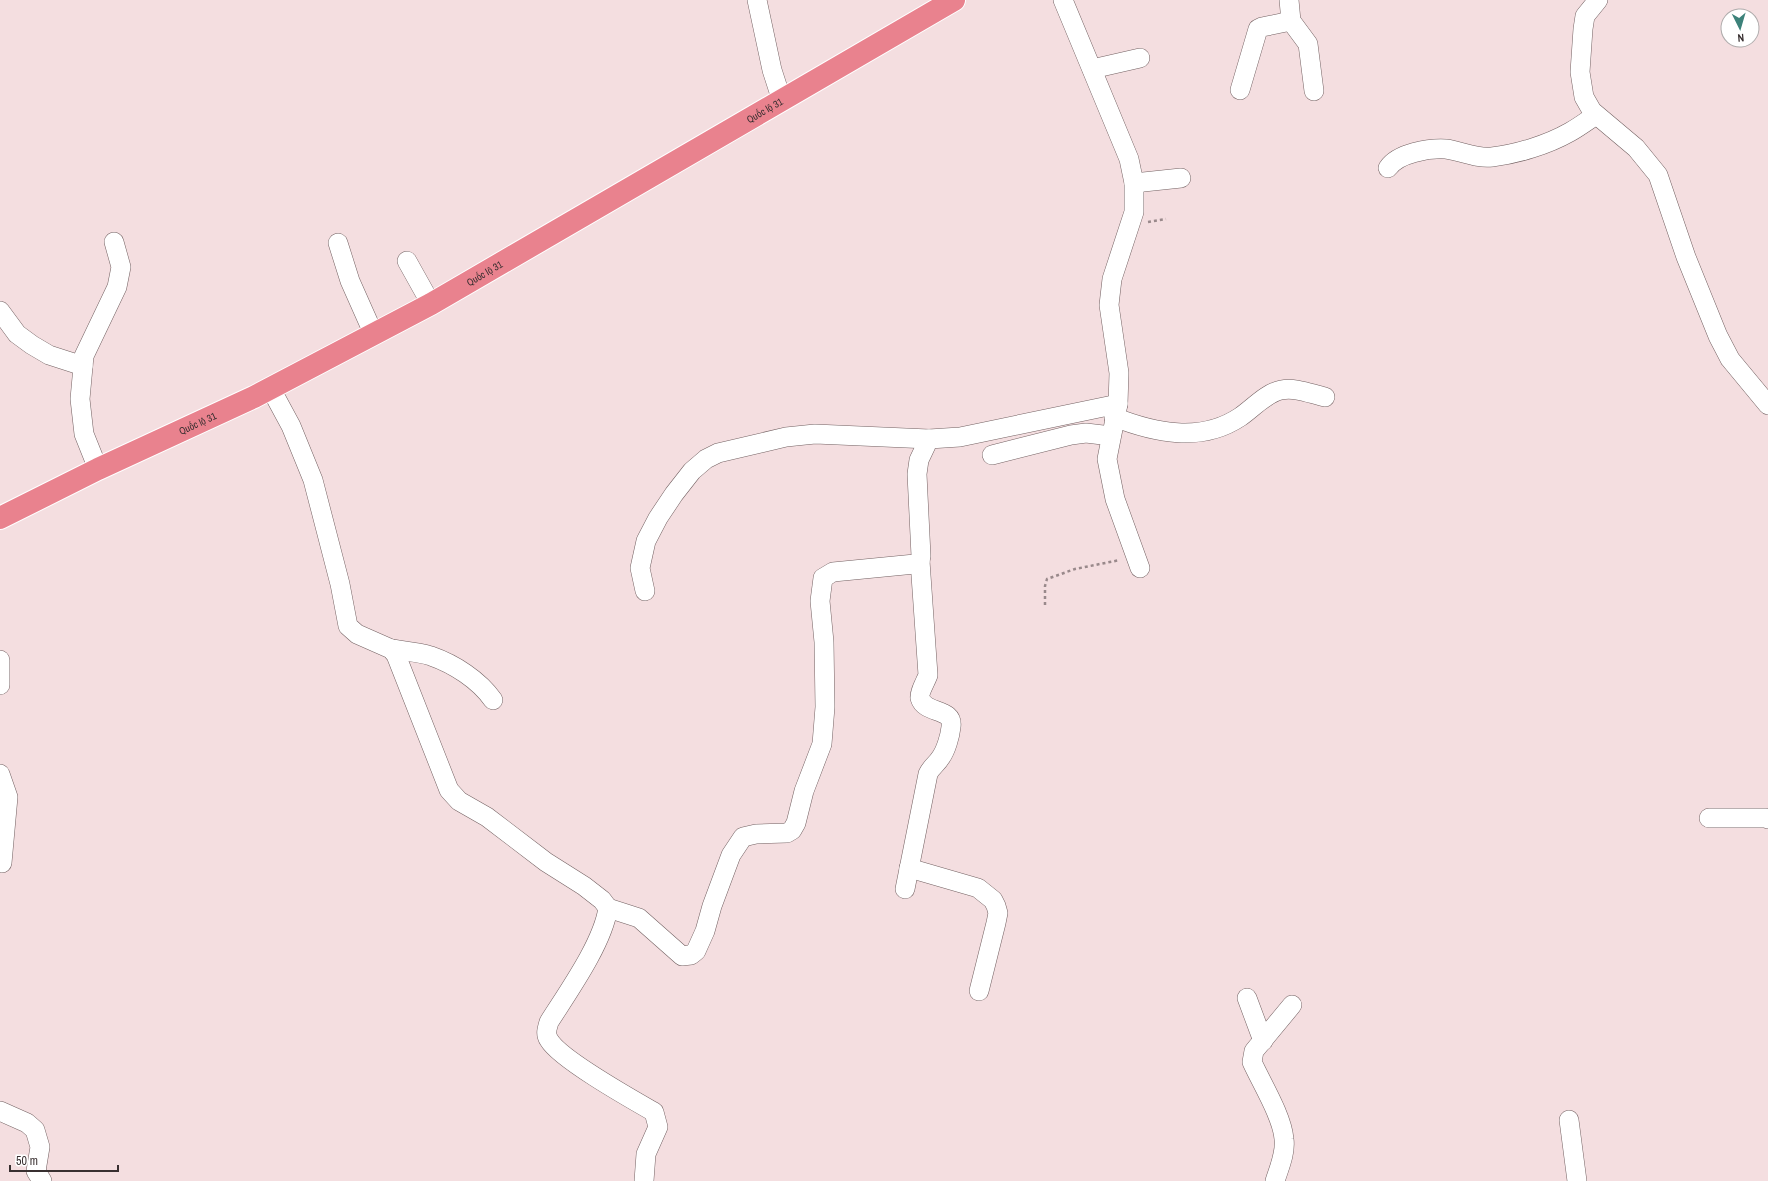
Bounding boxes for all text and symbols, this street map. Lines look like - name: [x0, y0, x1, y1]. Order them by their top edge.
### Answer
- north arrow: [1720, 8, 1760, 48]
- text: N: [1737, 31, 1745, 45]
- street label: Quốc lộ 31: [744, 94, 785, 126]
- street label: Quốc lộ 31: [464, 257, 505, 289]
- street label: Quốc lộ 31: [177, 409, 219, 437]
- scale bar: [10, 1147, 118, 1173]
- text: 50 m: [16, 1153, 38, 1169]

